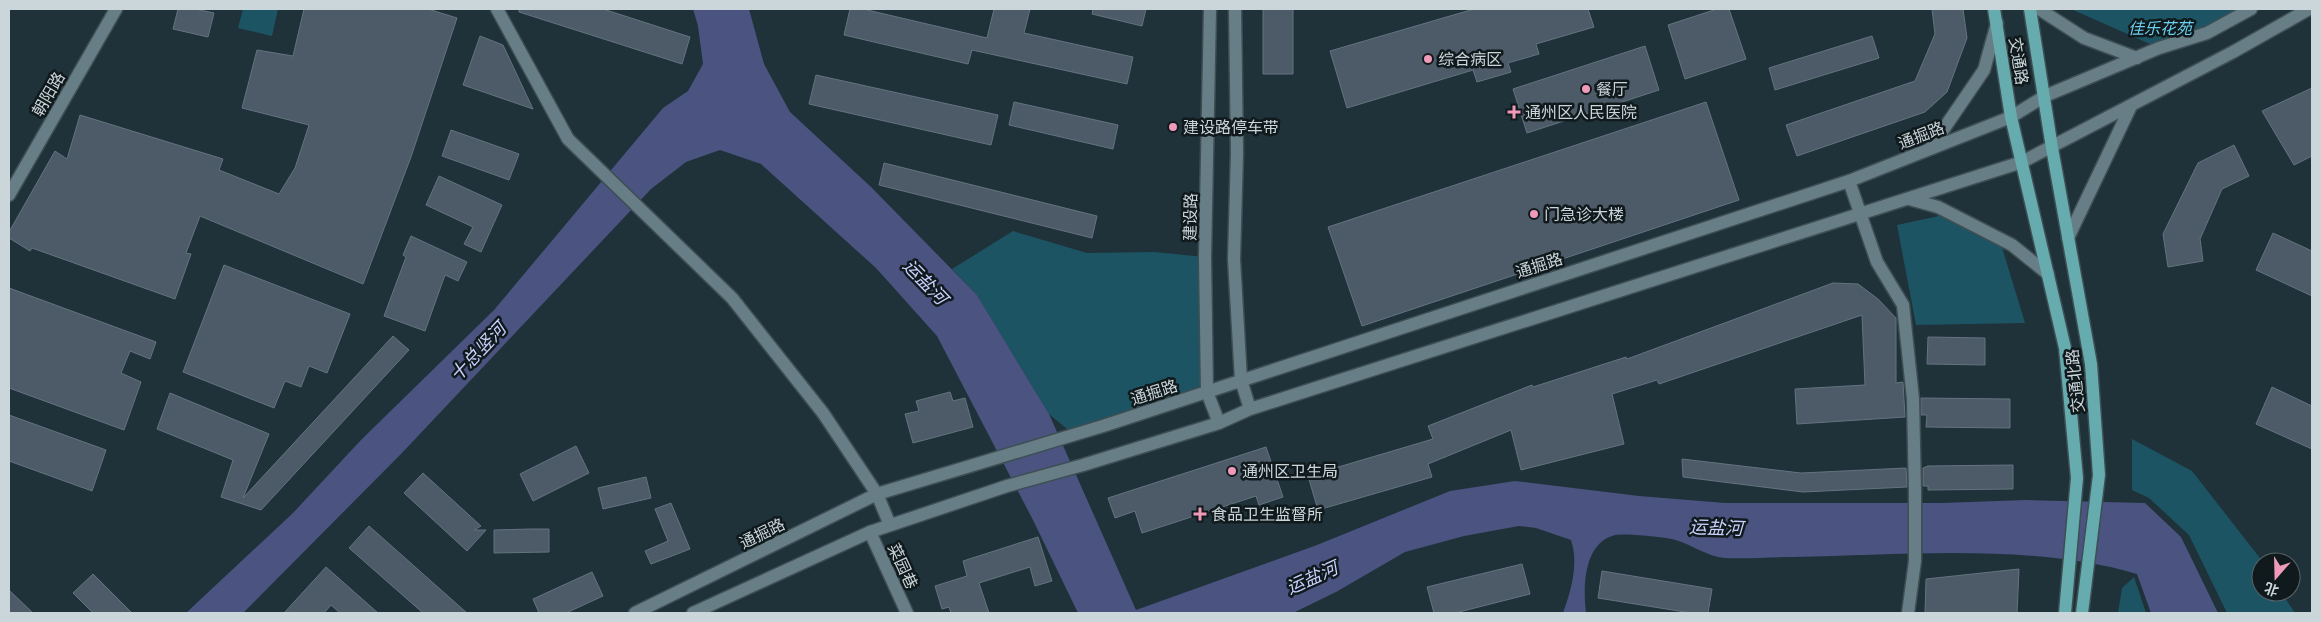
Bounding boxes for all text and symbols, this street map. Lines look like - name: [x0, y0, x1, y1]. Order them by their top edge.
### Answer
- park label: 佳乐花苑: [2128, 18, 2195, 38]
- street label: 交通路: [2005, 36, 2033, 86]
- place label: 综合病区: [1438, 49, 1502, 69]
- marker: 综合病区: [1422, 53, 1434, 65]
- street label: 朝阳路: [27, 68, 69, 120]
- place label: 餐厅: [1596, 79, 1628, 99]
- marker: 餐厅: [1580, 83, 1592, 95]
- place label: 通州区人民医院: [1525, 102, 1637, 122]
- marker: 通州区人民医院: [1507, 105, 1521, 119]
- place label: 建设路停车带: [1183, 117, 1279, 137]
- street label: 通掘路: [1895, 117, 1947, 153]
- marker: 建设路停车带: [1167, 121, 1179, 133]
- street label: 建设路: [1180, 193, 1200, 241]
- place label: 门急诊大楼: [1544, 204, 1624, 224]
- marker: 门急诊大楼: [1528, 208, 1540, 220]
- street label: 通掘路: [1513, 248, 1565, 282]
- water label: 运盐河: [898, 255, 954, 311]
- water label: 十总竖河: [445, 316, 513, 386]
- street label: 交通北路: [2062, 348, 2088, 414]
- street label: 通掘路: [1128, 375, 1180, 409]
- place label: 通州区卫生局: [1242, 461, 1338, 481]
- marker: 通州区卫生局: [1226, 465, 1238, 477]
- place label: 食品卫生监督所: [1211, 504, 1323, 524]
- marker: 食品卫生监督所: [1193, 507, 1207, 521]
- street label: 通掘路: [736, 513, 788, 553]
- water label: 运盐河: [1689, 516, 1746, 540]
- street label: 菜园巷: [884, 540, 922, 592]
- north arrow: [2251, 552, 2301, 602]
- water label: 运盐河: [1283, 556, 1344, 599]
- text: 北: [2262, 578, 2281, 600]

